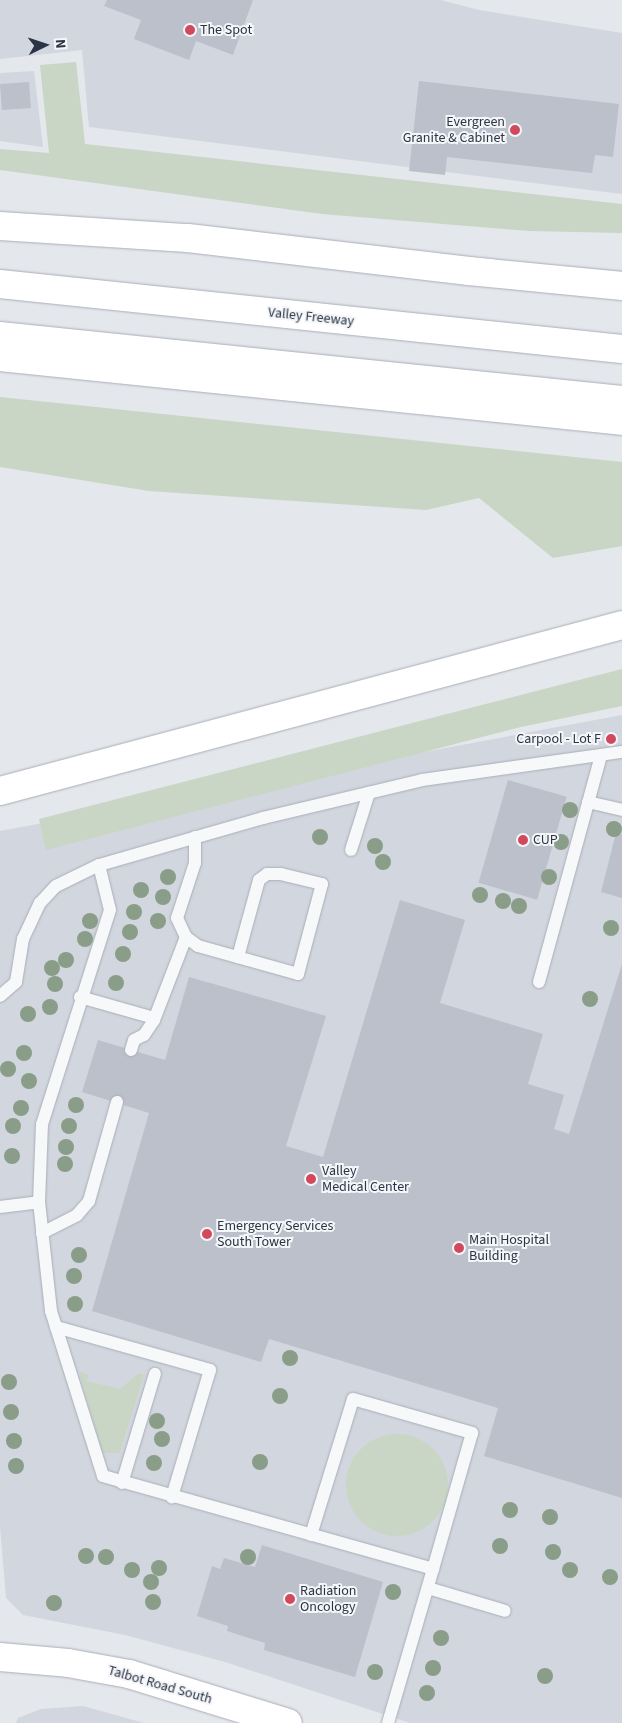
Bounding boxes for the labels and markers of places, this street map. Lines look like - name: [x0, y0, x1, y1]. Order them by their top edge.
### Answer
- place label: The Spot: [200, 22, 252, 38]
- marker: The Spot: [184, 24, 196, 36]
- place label: Evergreen Granite & Cabinet: [403, 114, 505, 146]
- marker: Evergreen Granite & Cabinet: [509, 124, 521, 136]
- place label: Carpool - Lot F: [516, 731, 601, 747]
- marker: Carpool - Lot F: [605, 733, 617, 745]
- place label: CUP: [533, 832, 558, 848]
- marker: CUP: [517, 834, 529, 846]
- place label: Valley Medical Center: [322, 1163, 409, 1196]
- marker: Valley Medical Center: [304, 1172, 318, 1186]
- place label: Emergency Services South Tower: [217, 1218, 333, 1250]
- marker: Emergency Services South Tower: [201, 1228, 213, 1240]
- place label: Main Hospital Building: [469, 1232, 549, 1264]
- marker: Main Hospital Building: [453, 1242, 465, 1254]
- place label: Radiation Oncology: [300, 1583, 356, 1615]
- marker: Radiation Oncology: [284, 1593, 296, 1605]

